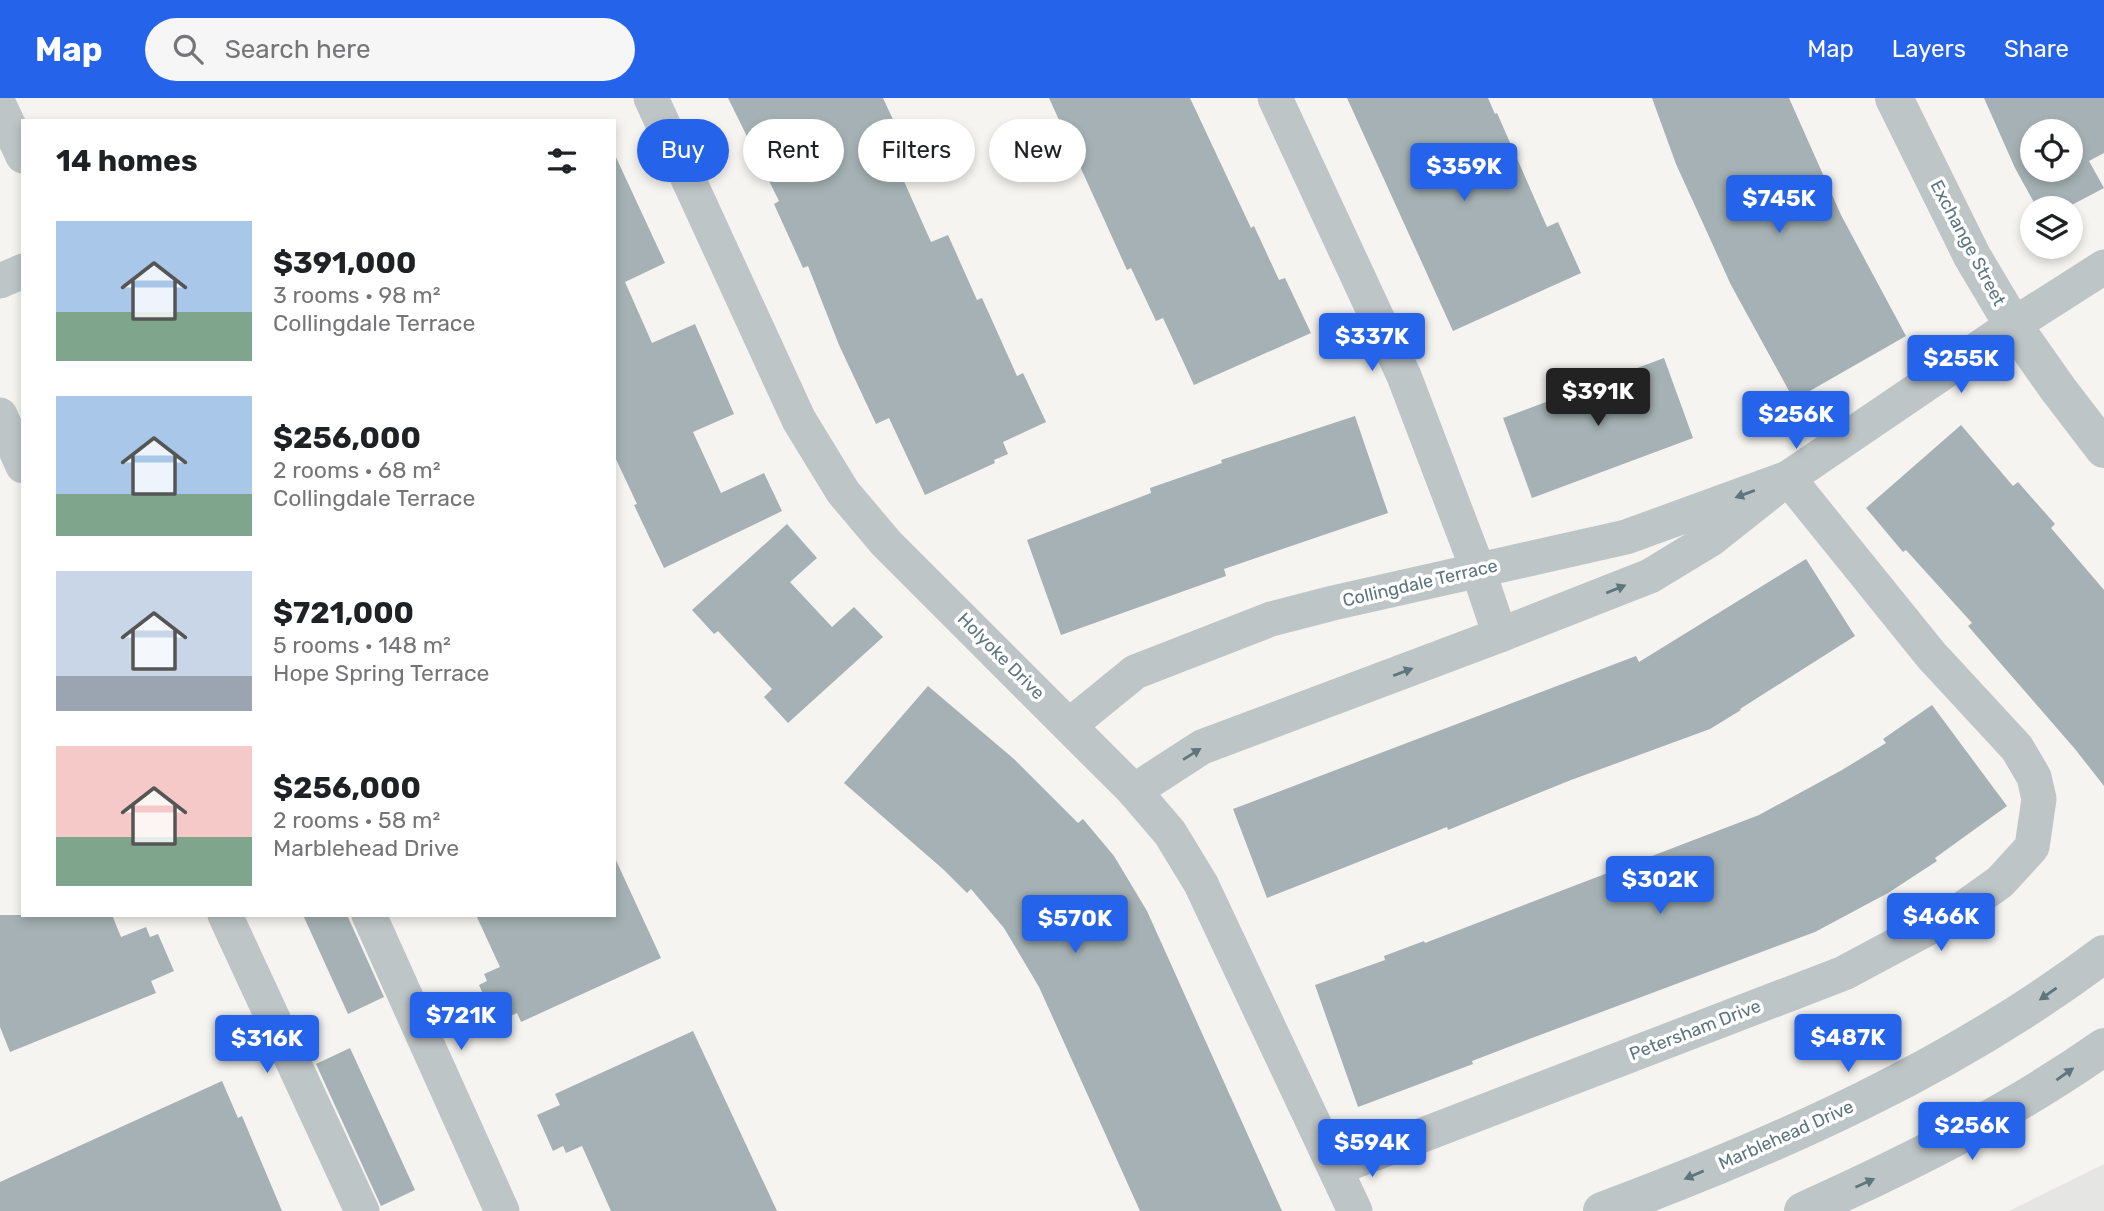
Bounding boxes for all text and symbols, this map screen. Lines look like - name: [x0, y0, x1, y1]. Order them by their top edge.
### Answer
- search box: [145, 18, 635, 81]
- text: Map: [35, 30, 103, 69]
- icon: search: [169, 30, 207, 68]
- text: Search here: [225, 34, 370, 65]
- text: Map: [1807, 35, 1854, 63]
- text: Layers: [1892, 35, 1966, 63]
- text: Share: [2004, 35, 2069, 63]
- chip: Buy: [637, 119, 729, 182]
- chip: Rent: [743, 119, 844, 182]
- chip: Filters: [858, 119, 975, 182]
- chip: New: [989, 119, 1086, 182]
- map controls: [2020, 119, 2083, 259]
- button: locate: [2020, 119, 2083, 182]
- icon: filters: [543, 142, 581, 180]
- text: 14 homes: [56, 143, 198, 179]
- pin: $359K: [1415, 144, 1513, 203]
- text: $359K: [1426, 152, 1502, 180]
- pin: $745K: [1730, 176, 1828, 235]
- street label: Exchange Street: [1926, 176, 2010, 310]
- text: $745K: [1742, 184, 1816, 212]
- button: layers: [2020, 196, 2083, 259]
- text: $391,000: [273, 245, 416, 281]
- icon: home: [112, 249, 196, 333]
- text: 3 rooms · 98 m²: [273, 281, 441, 309]
- text: Collingdale Terrace: [273, 309, 475, 337]
- pin: $337K: [1323, 314, 1421, 373]
- text: $337K: [1335, 322, 1409, 350]
- pin: $255K: [1912, 336, 2010, 395]
- text: $255K: [1923, 344, 1999, 372]
- pin: $391K: [1549, 368, 1647, 428]
- text: $391K: [1562, 377, 1634, 405]
- pin: $256K: [1747, 392, 1845, 451]
- text: $256K: [1758, 400, 1834, 428]
- text: $256,000: [273, 420, 421, 456]
- icon: home: [112, 424, 196, 508]
- text: 2 rooms · 68 m²: [273, 456, 441, 484]
- text: Collingdale Terrace: [273, 484, 475, 512]
- one-way arrow: [1735, 489, 1756, 500]
- street label: Collingdale Terrace: [1340, 554, 1500, 612]
- one-way arrow: [1605, 584, 1626, 595]
- text: $721,000: [273, 595, 414, 631]
- icon: home: [112, 599, 196, 683]
- street label: Holyoke Drive: [953, 608, 1049, 704]
- text: 5 rooms · 148 m²: [273, 631, 451, 659]
- text: Hope Spring Terrace: [273, 659, 489, 687]
- one-way arrow: [1393, 666, 1414, 677]
- one-way arrow: [1182, 748, 1201, 761]
- text: $256,000: [273, 770, 421, 806]
- icon: home: [112, 774, 196, 858]
- text: 2 rooms · 58 m²: [273, 806, 440, 834]
- text: Marblehead Drive: [273, 834, 459, 862]
- pin: $302K: [1611, 856, 1709, 916]
- text: $302K: [1622, 865, 1698, 893]
- pin: $466K: [1892, 894, 1990, 953]
- pin: $570K: [1026, 896, 1124, 955]
- text: $466K: [1903, 902, 1979, 930]
- text: $570K: [1038, 904, 1112, 932]
- one-way arrow: [2039, 986, 2058, 1000]
- pin: $721K: [412, 992, 510, 1052]
- street label: Petersham Drive: [1626, 995, 1764, 1065]
- text: $721K: [426, 1001, 496, 1029]
- pin: $487K: [1799, 1014, 1897, 1074]
- pin: $316K: [218, 1016, 316, 1075]
- text: $487K: [1810, 1023, 1886, 1051]
- text: $316K: [231, 1024, 303, 1052]
- one-way arrow: [2056, 1067, 2074, 1081]
- street label: Marblehead Drive: [1715, 1095, 1857, 1175]
- pin: $256K: [1923, 1102, 2021, 1162]
- text: $256K: [1934, 1111, 2010, 1139]
- pin: $594K: [1323, 1119, 1421, 1179]
- text: $594K: [1334, 1128, 1410, 1156]
- one-way arrow: [1684, 1170, 1705, 1181]
- one-way arrow: [1855, 1177, 1875, 1189]

